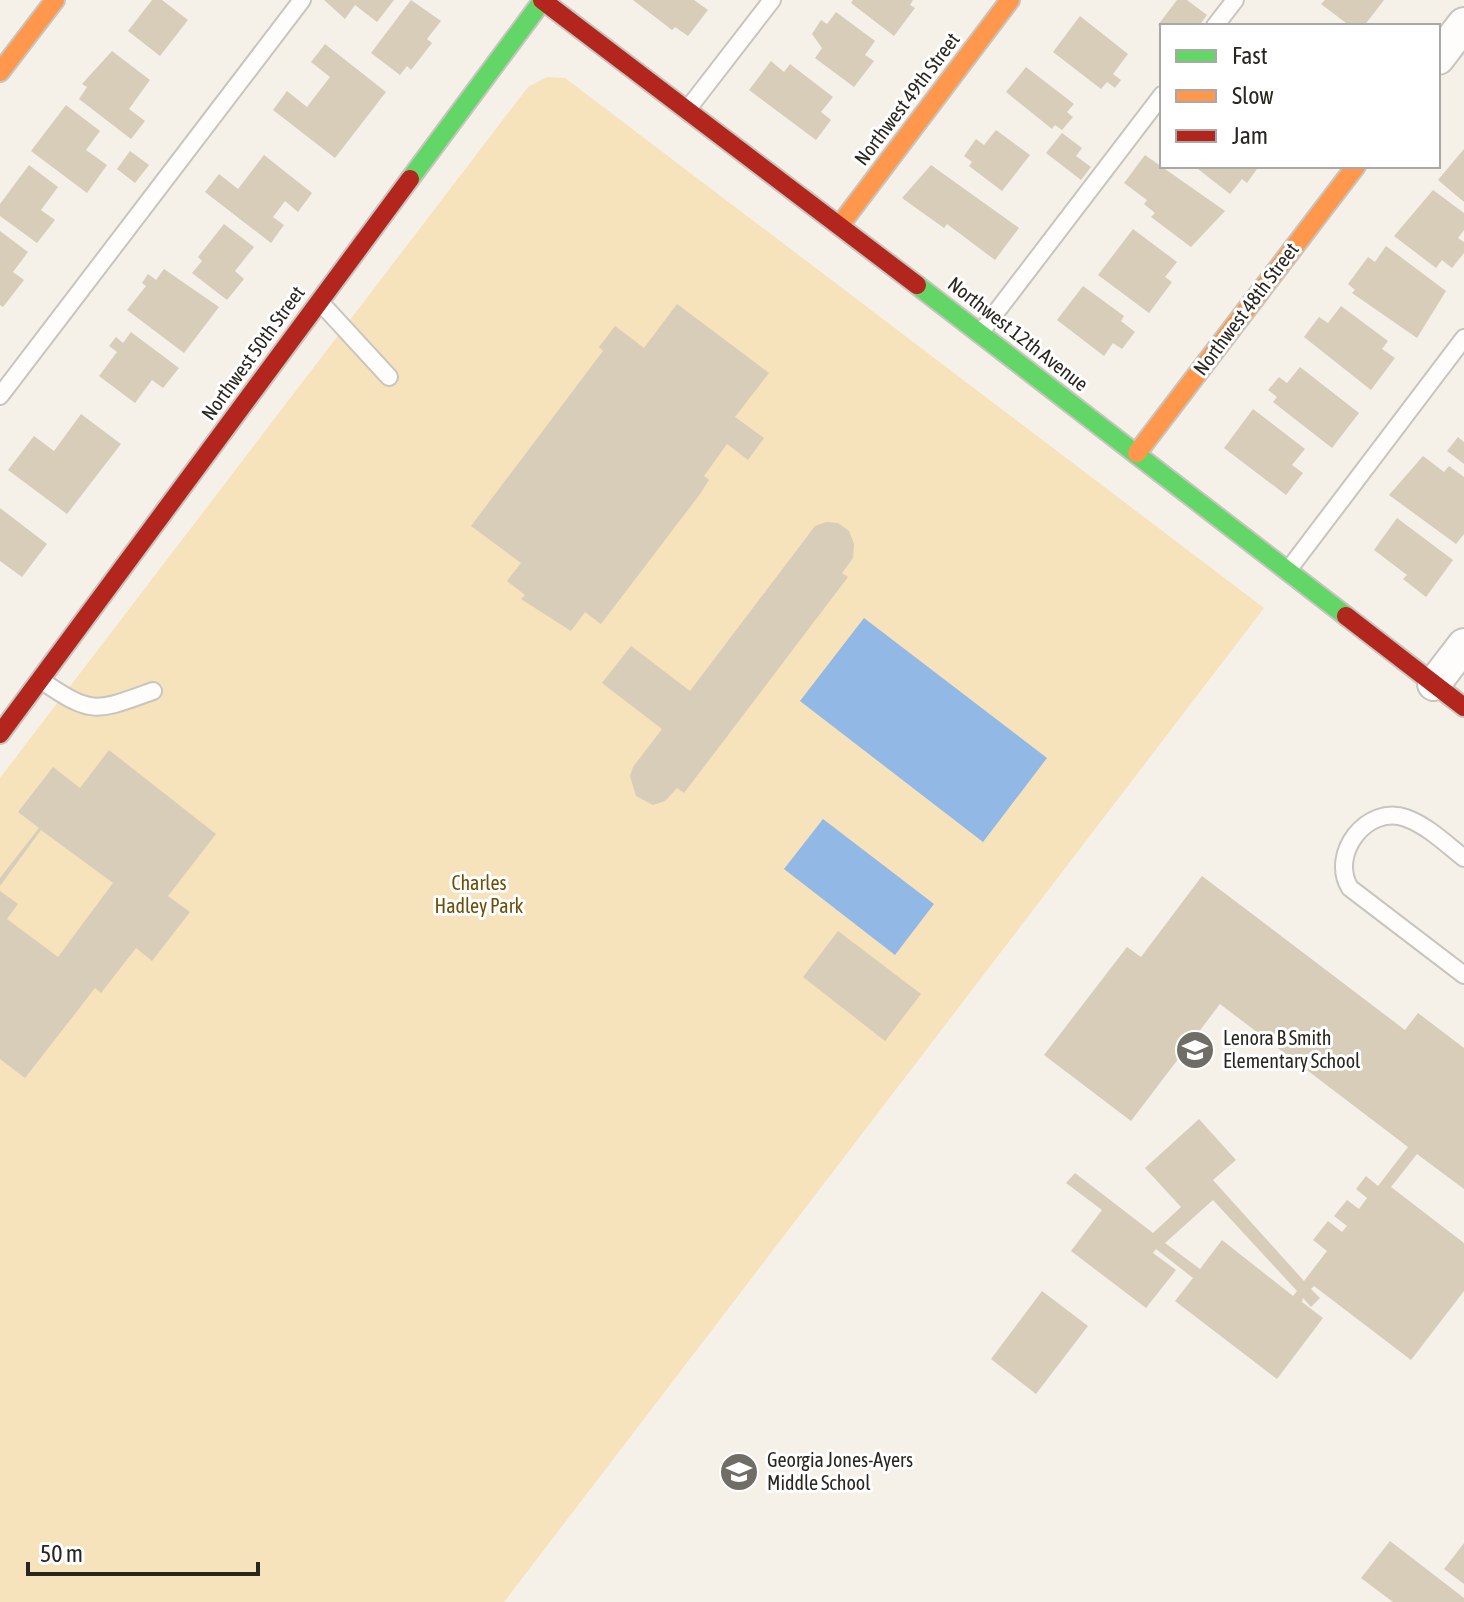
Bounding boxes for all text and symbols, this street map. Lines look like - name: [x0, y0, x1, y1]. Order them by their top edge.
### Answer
- legend: [1160, 24, 1440, 168]
- street label: Northwest 49th Street: [849, 28, 964, 169]
- text: Fast: [1232, 42, 1268, 69]
- text: Slow: [1232, 82, 1274, 109]
- text: Jam: [1232, 122, 1268, 149]
- street label: Northwest 48th Street: [1188, 238, 1303, 379]
- street label: Northwest 12th Avenue: [944, 272, 1093, 395]
- street label: Northwest 50th Street: [196, 281, 309, 424]
- park label: Charles Hadley Park: [435, 871, 524, 917]
- place label: Lenora B Smith Elementary School: [1223, 1026, 1361, 1072]
- school or university icon: Lenora B Smith Elementary School: [1174, 1029, 1216, 1071]
- place label: Georgia Jones-Ayers Middle School: [767, 1448, 913, 1494]
- school or university icon: Georgia Jones-Ayers Middle School: [718, 1451, 760, 1493]
- scale bar: [28, 1526, 258, 1576]
- text: 50 m: [40, 1540, 83, 1567]

